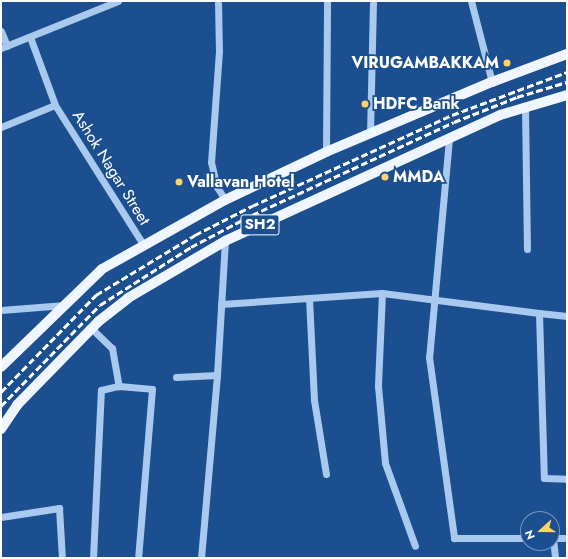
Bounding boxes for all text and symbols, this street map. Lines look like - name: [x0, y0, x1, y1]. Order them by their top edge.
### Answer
- place label: VIRUGAMBAKKAM: [351, 53, 499, 73]
- marker: VIRUGAMBAKKAM: [502, 58, 512, 68]
- place label: HDFC Bank: [373, 94, 460, 114]
- marker: HDFC Bank: [360, 99, 370, 109]
- street label: Ashok Nagar Street: [68, 107, 154, 229]
- place label: MMDA: [393, 167, 445, 187]
- place label: Vallavan Hotel: [187, 172, 295, 192]
- marker: MMDA: [380, 172, 390, 182]
- marker: Vallavan Hotel: [174, 177, 184, 187]
- road number: SH2: [240, 212, 280, 238]
- north arrow: [520, 511, 560, 551]
- text: N: [521, 528, 539, 542]

